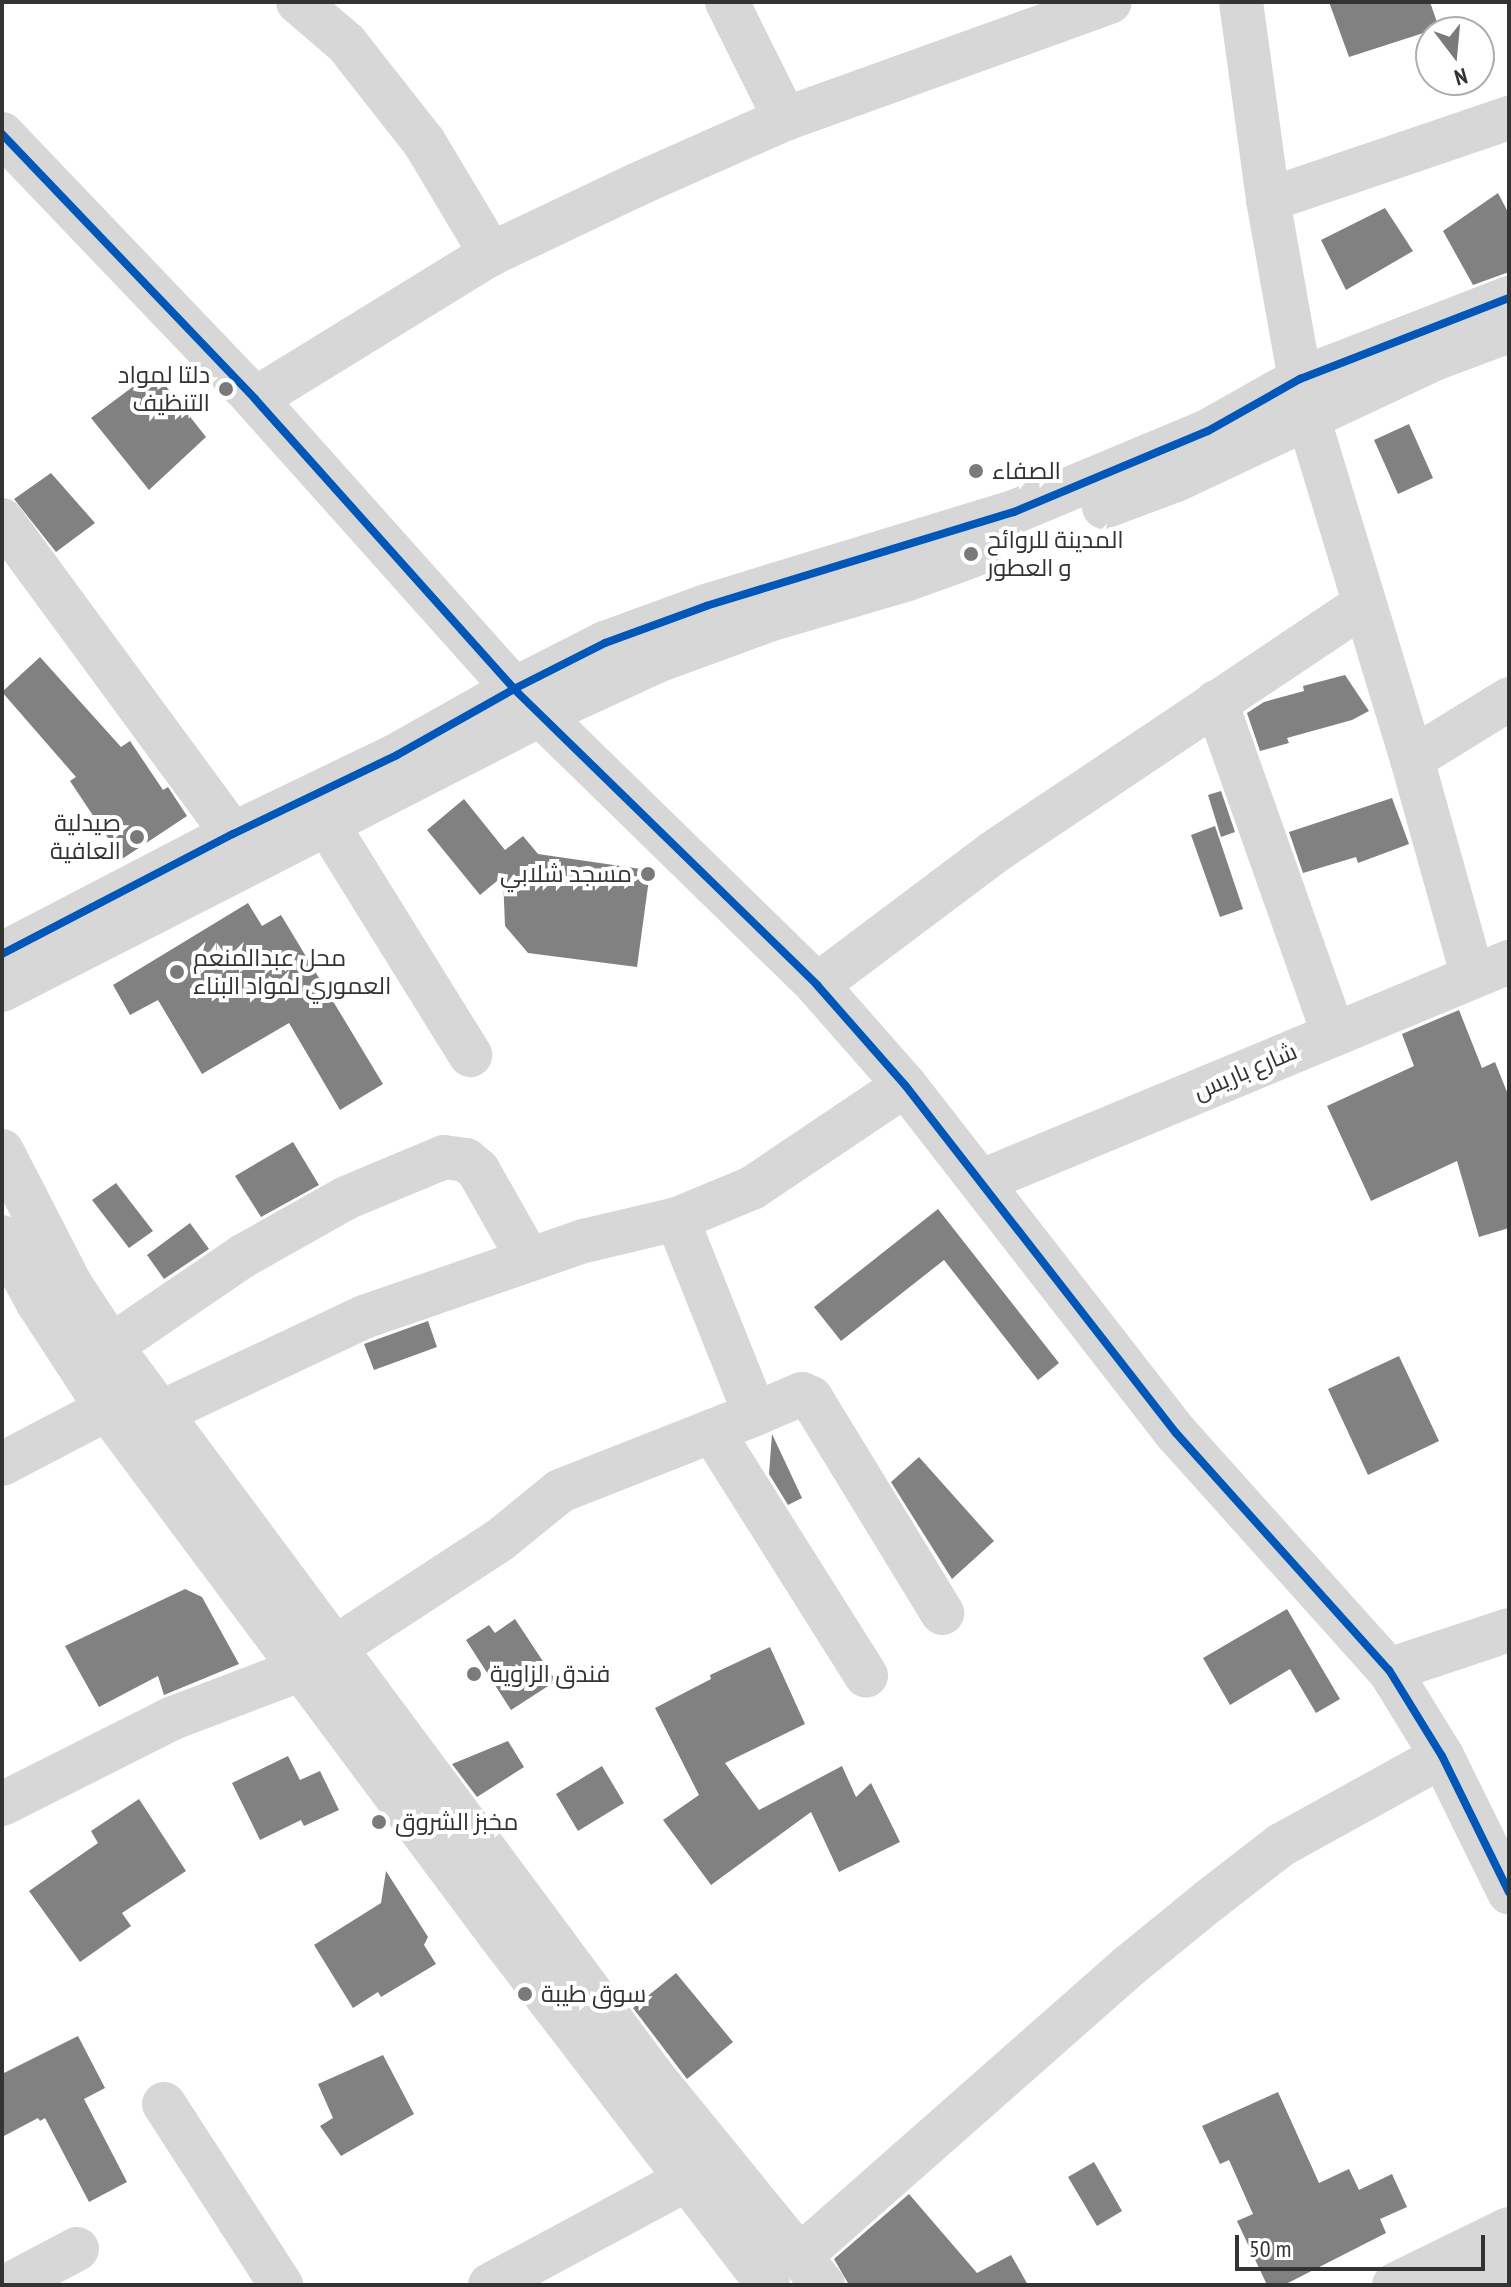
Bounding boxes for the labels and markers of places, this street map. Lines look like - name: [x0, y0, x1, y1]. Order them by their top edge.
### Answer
- place label: دلتا لمواد التنظيف: [118, 361, 210, 417]
- marker: دلتا لمواد التنظيف: [217, 380, 235, 398]
- place label: الصفاء: [992, 457, 1061, 485]
- marker: الصفاء: [967, 462, 985, 480]
- place label: المدينة للروائح و العطور: [987, 526, 1124, 582]
- marker: المدينة للروائح و العطور: [962, 545, 980, 563]
- place label: صيدلية العافية: [50, 809, 121, 865]
- marker: صيدلية العافية: [128, 828, 146, 846]
- place label: مسجد شلابي: [500, 860, 632, 888]
- marker: مسجد شلابي: [639, 865, 657, 883]
- place label: محل عبدالمنعم العموري لمواد البناء: [193, 944, 391, 1000]
- marker: محل عبدالمنعم العموري لمواد البناء: [168, 963, 186, 981]
- place label: فندق الزاوية: [490, 1660, 610, 1688]
- marker: فندق الزاوية: [465, 1665, 483, 1683]
- place label: مخبز الشروق: [395, 1808, 519, 1836]
- marker: مخبز الشروق: [370, 1813, 388, 1831]
- place label: سوق طيبة: [541, 1980, 646, 2008]
- marker: سوق طيبة: [516, 1985, 534, 2003]

